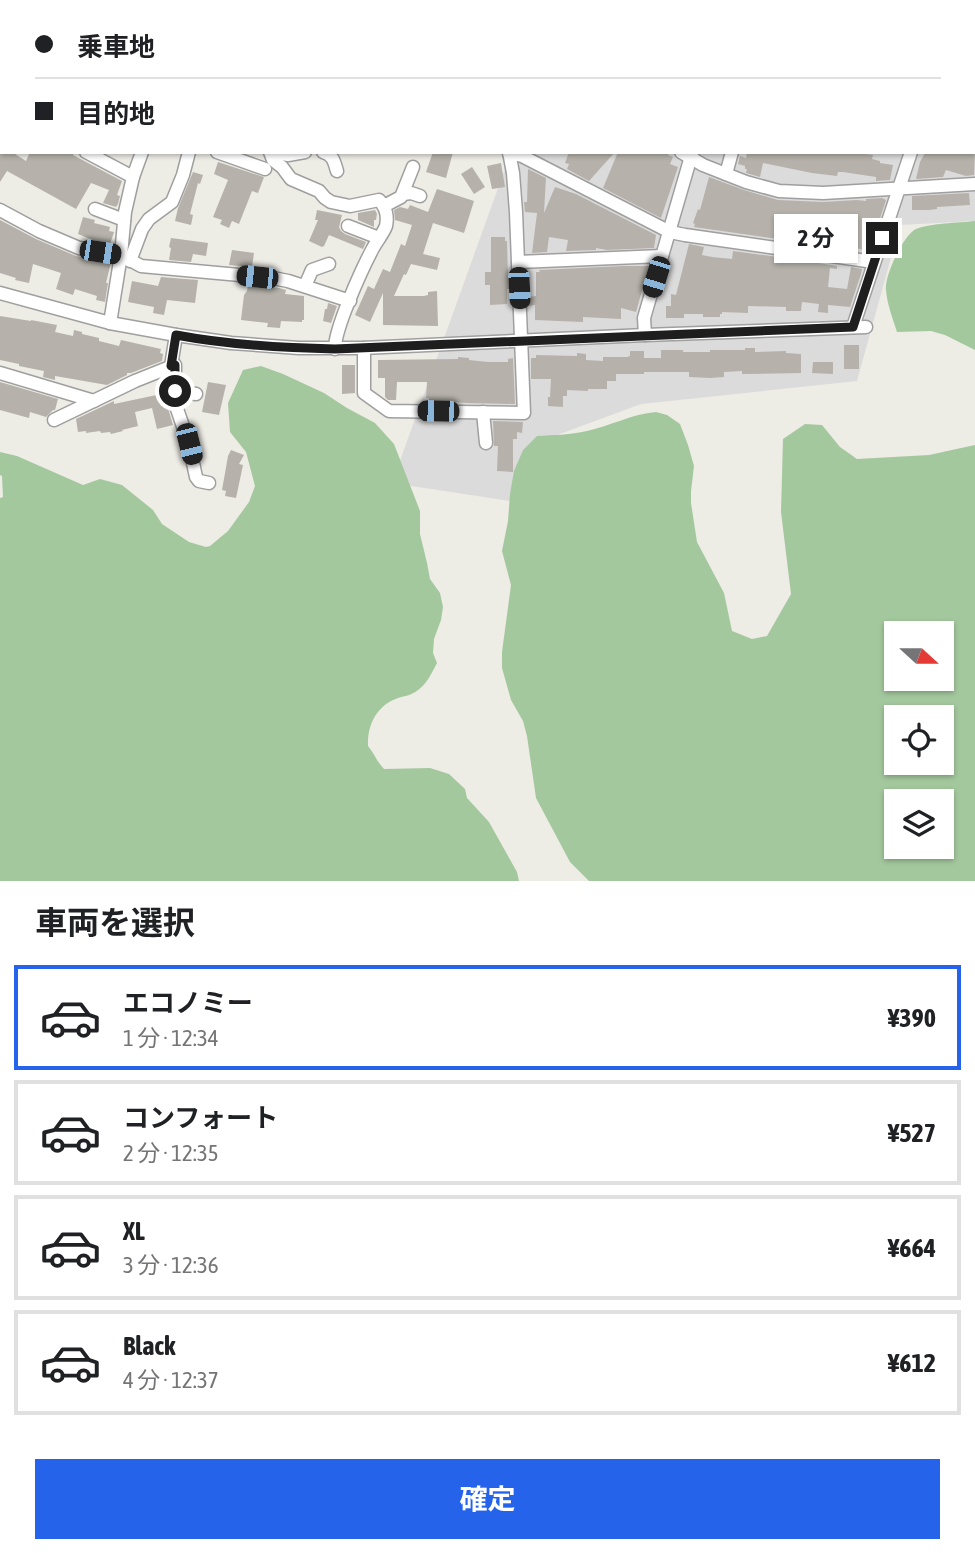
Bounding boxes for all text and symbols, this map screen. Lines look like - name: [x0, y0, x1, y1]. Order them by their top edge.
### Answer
- text: 乗車地: [77, 32, 155, 62]
- text: 目的地: [77, 99, 155, 129]
- callout: 2 分: [774, 214, 858, 262]
- route end: [866, 222, 898, 254]
- text: 2 分: [798, 225, 834, 251]
- car: [78, 238, 123, 266]
- car: [640, 254, 673, 300]
- car: [236, 264, 279, 290]
- car: [508, 266, 531, 310]
- route start: [159, 375, 191, 407]
- car: [417, 400, 460, 422]
- car: [174, 421, 205, 467]
- north arrow: [884, 621, 954, 691]
- map controls: [884, 621, 954, 859]
- button: locate: [884, 705, 954, 775]
- button: layers: [884, 789, 954, 859]
- text: 車両を選択: [35, 904, 195, 941]
- icon: car: [39, 986, 102, 1049]
- text: エコノミー: [123, 988, 253, 1018]
- text: ¥390: [888, 1003, 936, 1033]
- text: 1 分 · 12:34: [123, 1025, 219, 1051]
- icon: car: [39, 1101, 102, 1164]
- text: コンフォート: [123, 1103, 278, 1133]
- text: ¥527: [888, 1118, 936, 1148]
- text: 2 分 · 12:35: [123, 1140, 219, 1166]
- icon: car: [39, 1216, 102, 1279]
- text: XL: [123, 1216, 145, 1246]
- text: ¥664: [888, 1233, 936, 1263]
- text: 3 分 · 12:36: [123, 1252, 219, 1278]
- icon: car: [39, 1331, 102, 1394]
- text: Black: [123, 1331, 175, 1361]
- text: ¥612: [888, 1348, 936, 1378]
- text: 4 分 · 12:37: [123, 1367, 219, 1393]
- button: 確定: [35, 1459, 940, 1539]

